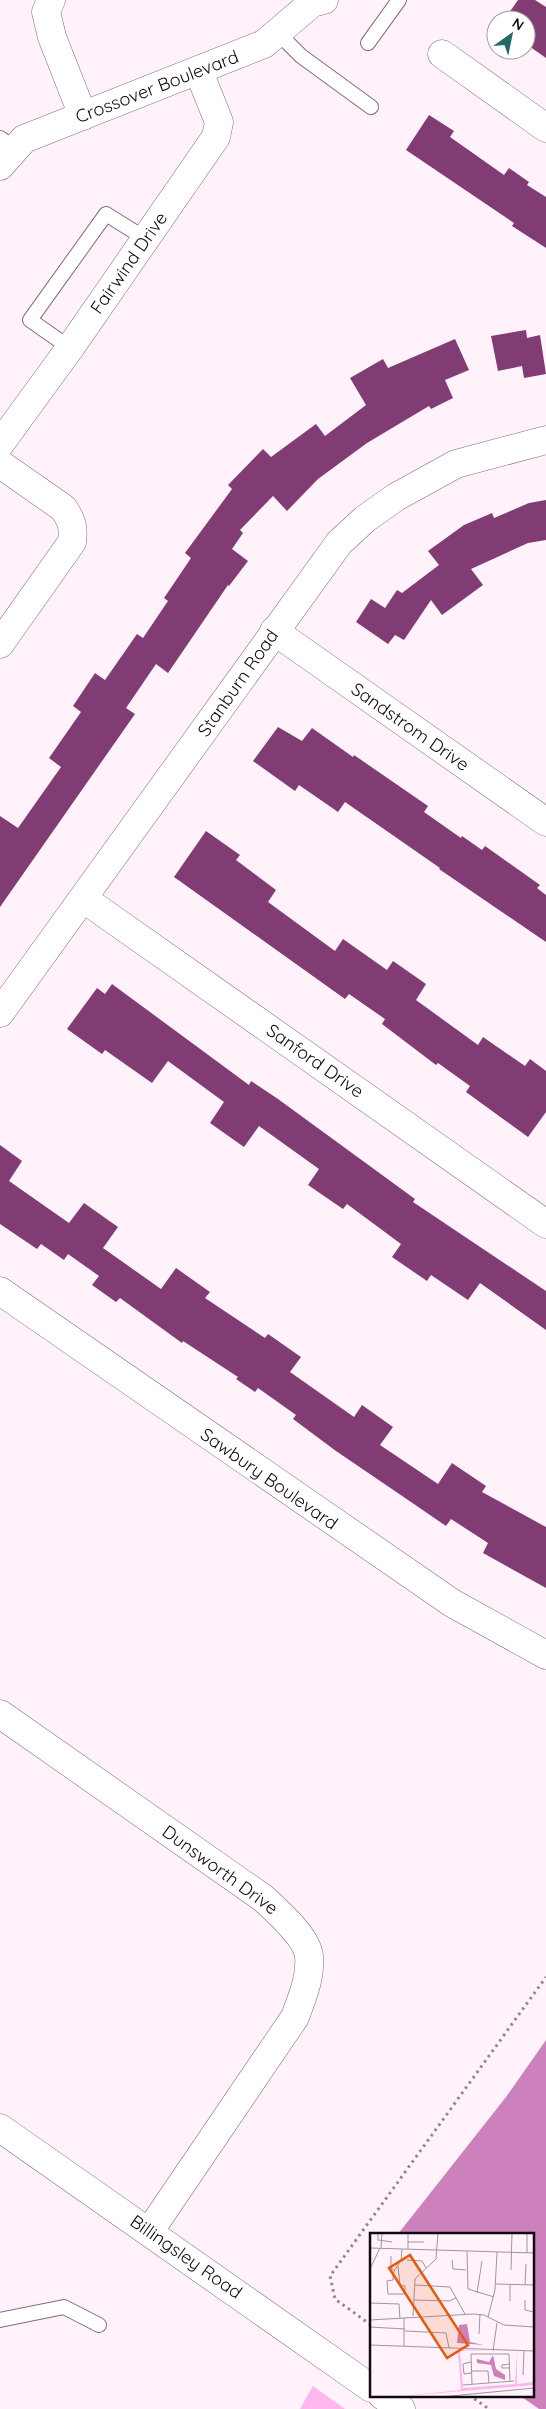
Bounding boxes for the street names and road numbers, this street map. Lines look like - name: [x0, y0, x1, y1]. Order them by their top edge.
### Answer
- street label: Crossover Boulevard: [72, 45, 242, 128]
- street label: Fairwind Drive: [85, 207, 172, 318]
- street label: Stanburn Road: [192, 625, 283, 741]
- street label: Sandstrom Drive: [347, 677, 474, 776]
- street label: Sanford Drive: [262, 1019, 368, 1103]
- street label: Sawbury Boulevard: [196, 1423, 342, 1535]
- street label: Dunsworth Drive: [158, 1820, 283, 1919]
- street label: Billingsley Road: [126, 2209, 247, 2304]

